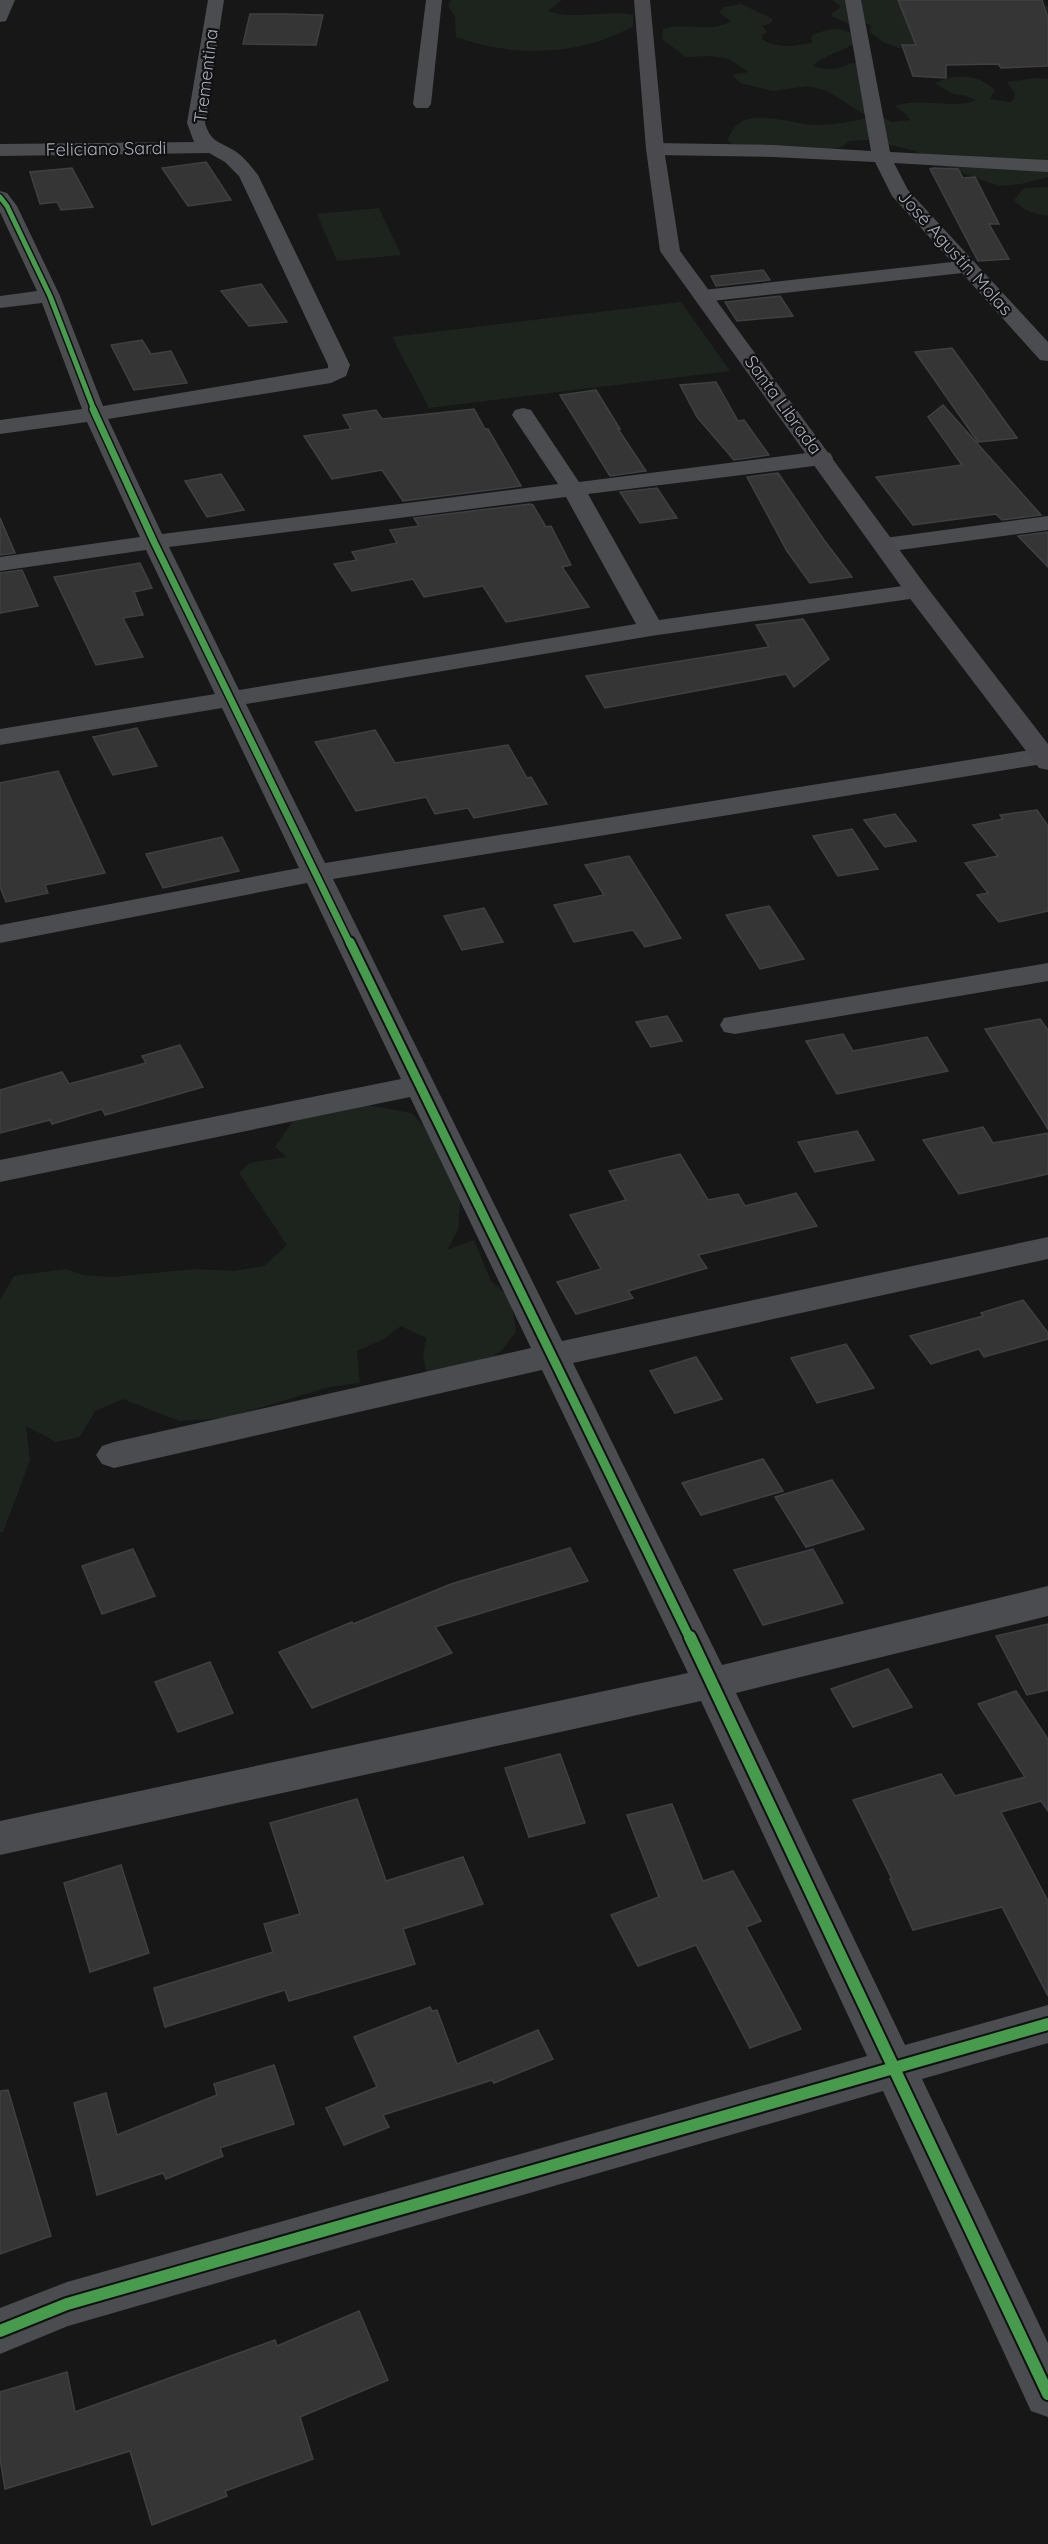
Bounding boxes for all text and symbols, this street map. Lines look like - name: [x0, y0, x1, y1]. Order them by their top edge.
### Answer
- street label: Trementina: [188, 28, 223, 124]
- street label: Feliciano Sardi: [45, 136, 167, 161]
- street label: José Agustín Molas: [893, 185, 1018, 320]
- street label: Santa Librada: [740, 351, 827, 459]

